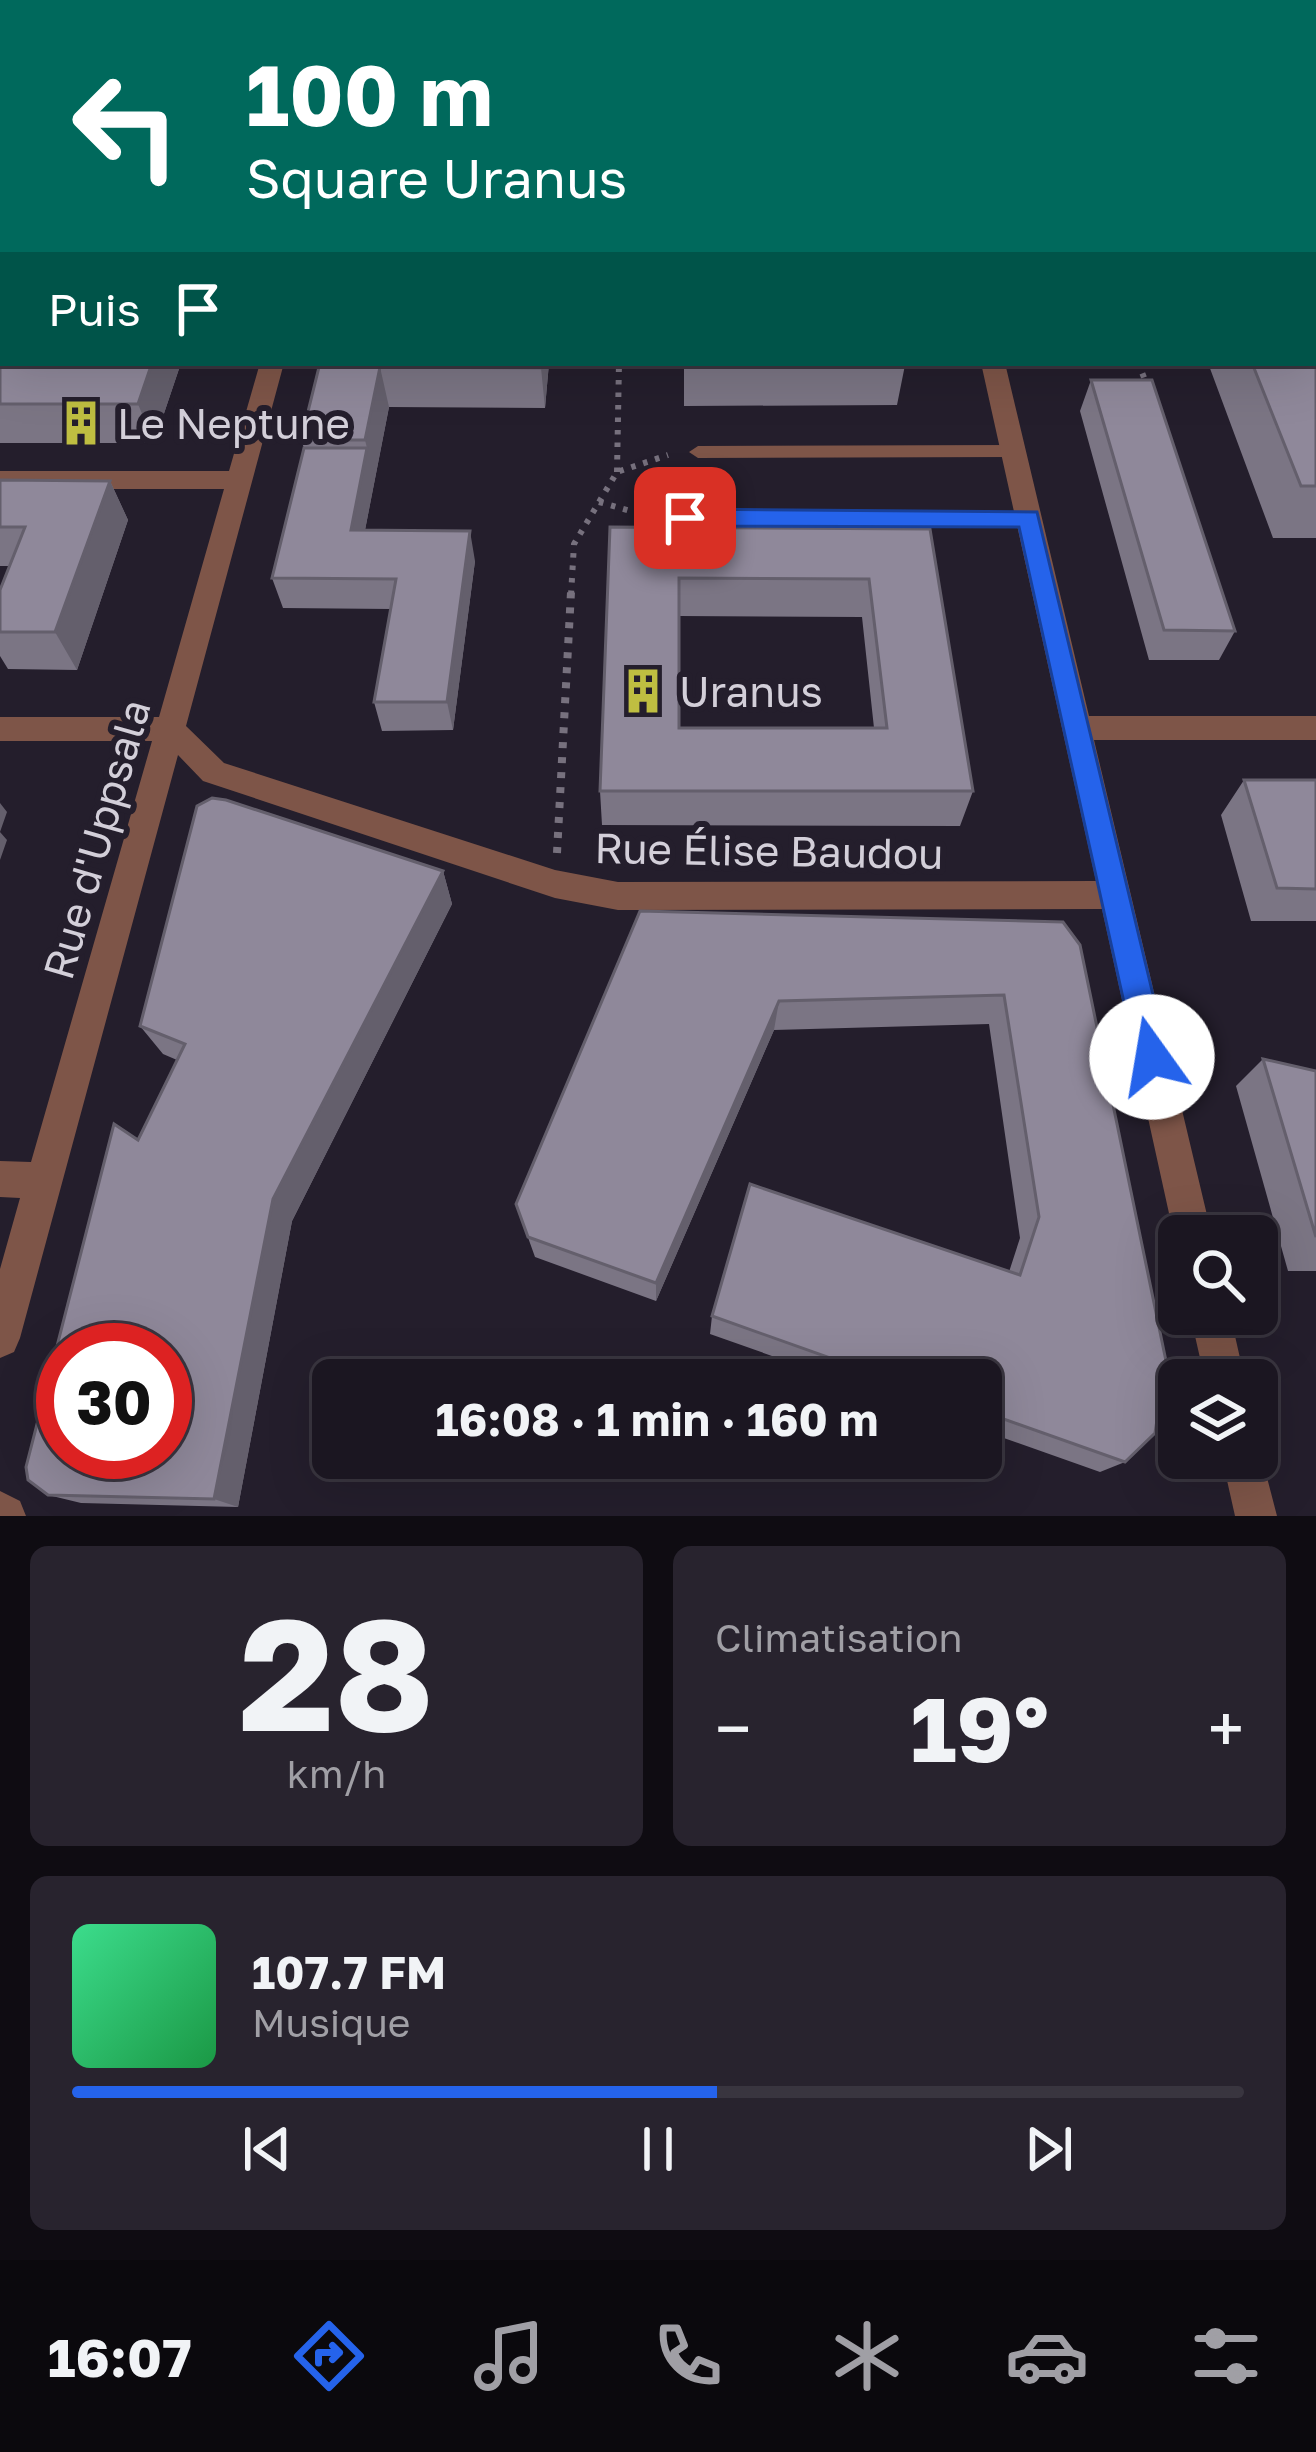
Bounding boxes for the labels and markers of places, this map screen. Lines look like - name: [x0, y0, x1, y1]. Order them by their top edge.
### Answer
- building icon: Le Neptune: [56, 398, 106, 448]
- place label: Le Neptune: [117, 398, 350, 448]
- pin: [634, 467, 736, 569]
- building icon: Uranus: [618, 666, 668, 716]
- place label: Uranus: [679, 666, 823, 716]

